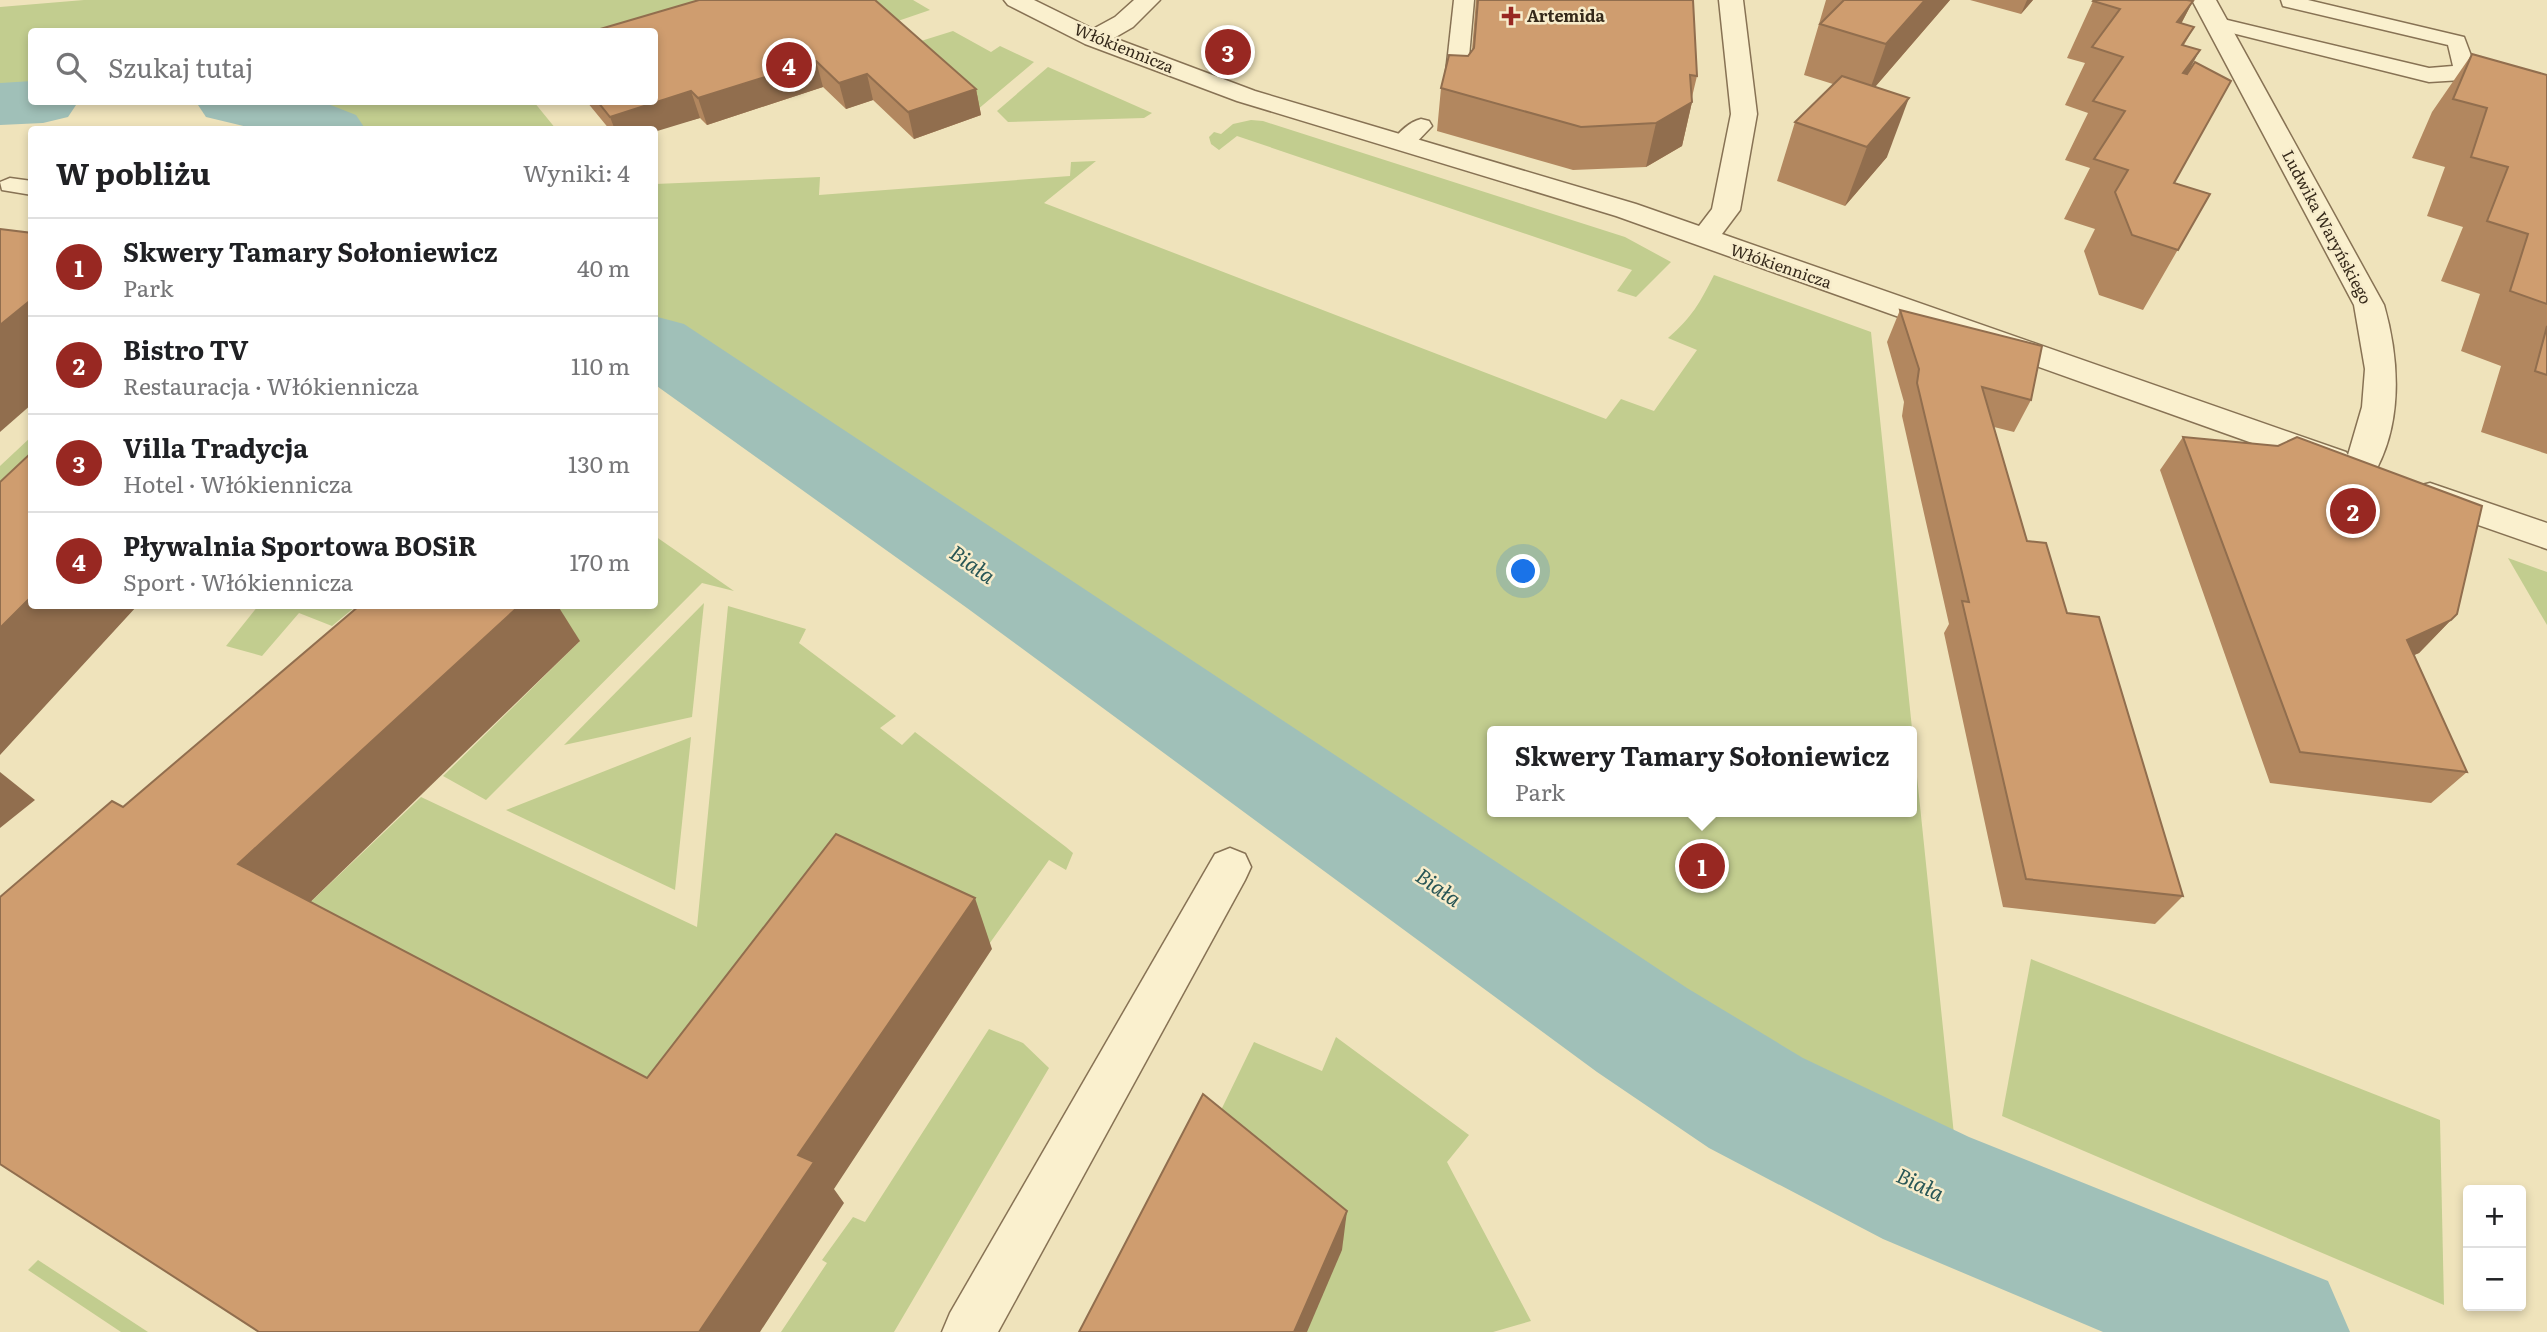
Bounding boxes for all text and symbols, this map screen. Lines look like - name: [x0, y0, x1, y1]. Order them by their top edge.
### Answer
- place label: Artemida: [1527, 3, 1606, 27]
- marker: Artemida: [1501, 6, 1521, 26]
- street label: Włókiennicza: [1071, 16, 1178, 78]
- pin: 3: [1205, 26, 1251, 78]
- search box: [28, 28, 658, 105]
- pin: 4: [766, 39, 812, 91]
- text: Szukaj tutaj: [108, 47, 253, 86]
- icon: search: [52, 48, 90, 86]
- street label: Ludwika Waryńskiego: [2277, 145, 2379, 308]
- text: W pobliżu: [56, 150, 211, 194]
- text: Wyniki: 4: [523, 155, 630, 189]
- text: Skwery Tamary Sołoniewicz: [123, 231, 498, 270]
- street label: Włókiennicza: [1727, 236, 1836, 294]
- text: 1: [74, 250, 84, 284]
- text: 40 m: [577, 250, 630, 284]
- text: Park: [123, 270, 173, 304]
- text: Bistro TV: [123, 329, 249, 368]
- text: 2: [73, 348, 85, 382]
- text: 110 m: [571, 348, 630, 382]
- text: Restauracja · Włókiennicza: [123, 368, 419, 402]
- text: Villa Tradycja: [123, 427, 308, 466]
- text: 3: [73, 446, 85, 480]
- text: 130 m: [568, 446, 630, 480]
- text: Hotel · Włókiennicza: [123, 466, 353, 500]
- pin: 2: [2330, 485, 2376, 537]
- text: Pływalnia Sportowa BOSiR: [123, 525, 477, 564]
- water label: Biała: [944, 536, 1003, 590]
- text: 4: [72, 544, 86, 578]
- text: 170 m: [569, 544, 630, 578]
- your location: [1506, 554, 1540, 588]
- text: Sport · Włókiennicza: [123, 564, 353, 598]
- popup: [1487, 726, 1917, 817]
- text: Skwery Tamary Sołoniewicz: [1515, 735, 1889, 774]
- text: Park: [1515, 774, 1565, 808]
- pin: 1: [1679, 840, 1725, 892]
- water label: Biała: [1410, 859, 1469, 913]
- water label: Biała: [1892, 1158, 1950, 1207]
- map controls: [2463, 1185, 2526, 1311]
- button: +: [2463, 1185, 2526, 1248]
- button: −: [2463, 1248, 2526, 1311]

